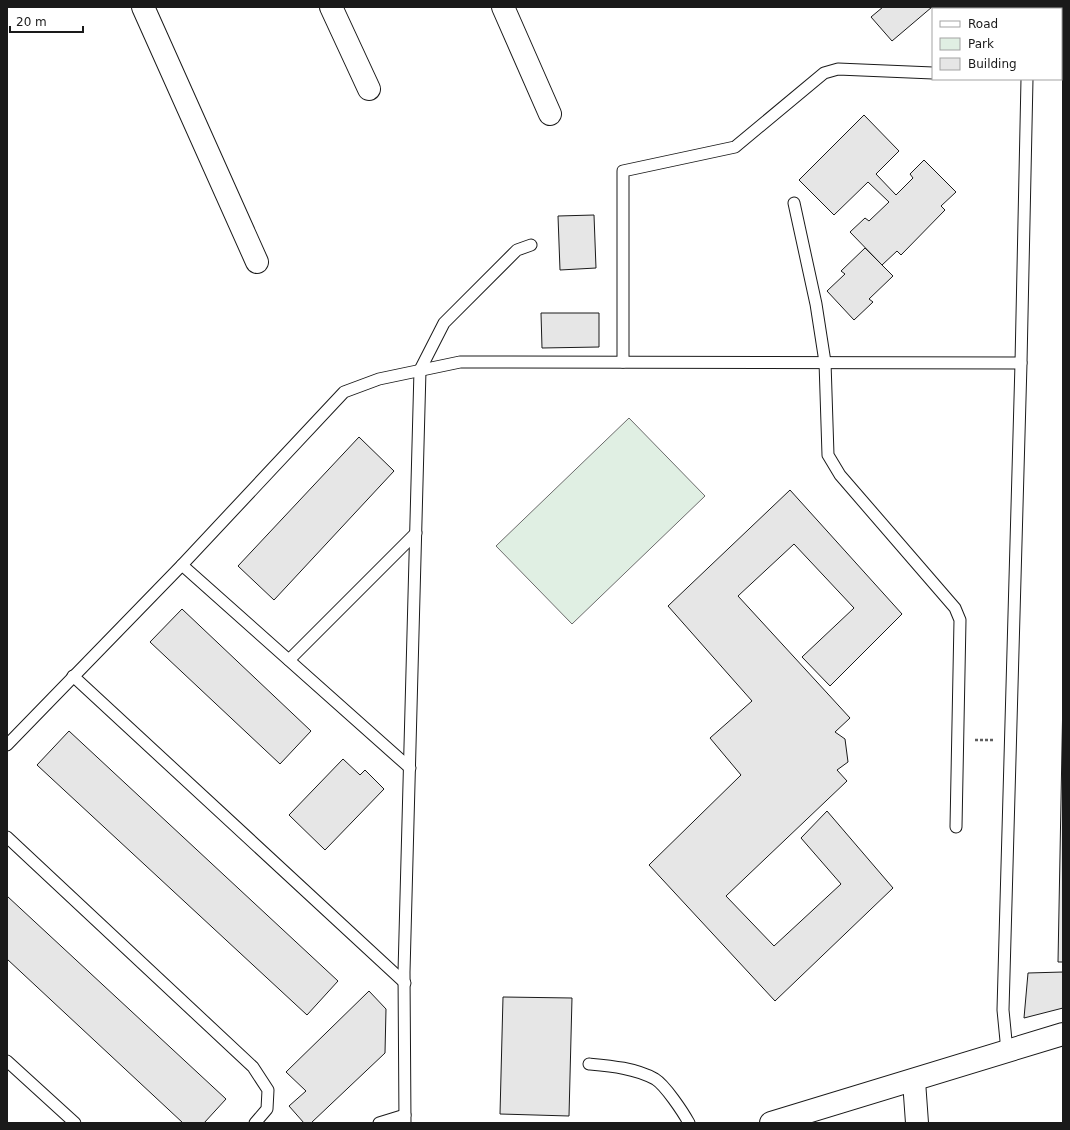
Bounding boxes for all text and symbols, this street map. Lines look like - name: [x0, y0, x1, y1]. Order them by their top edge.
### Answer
- scale bar: [10, 8, 83, 34]
- legend: [932, 8, 1062, 80]
- text: 20 m: [16, 15, 47, 29]
- text: Road: [968, 17, 998, 31]
- text: Park: [968, 37, 994, 51]
- text: Building: [968, 57, 1017, 71]

